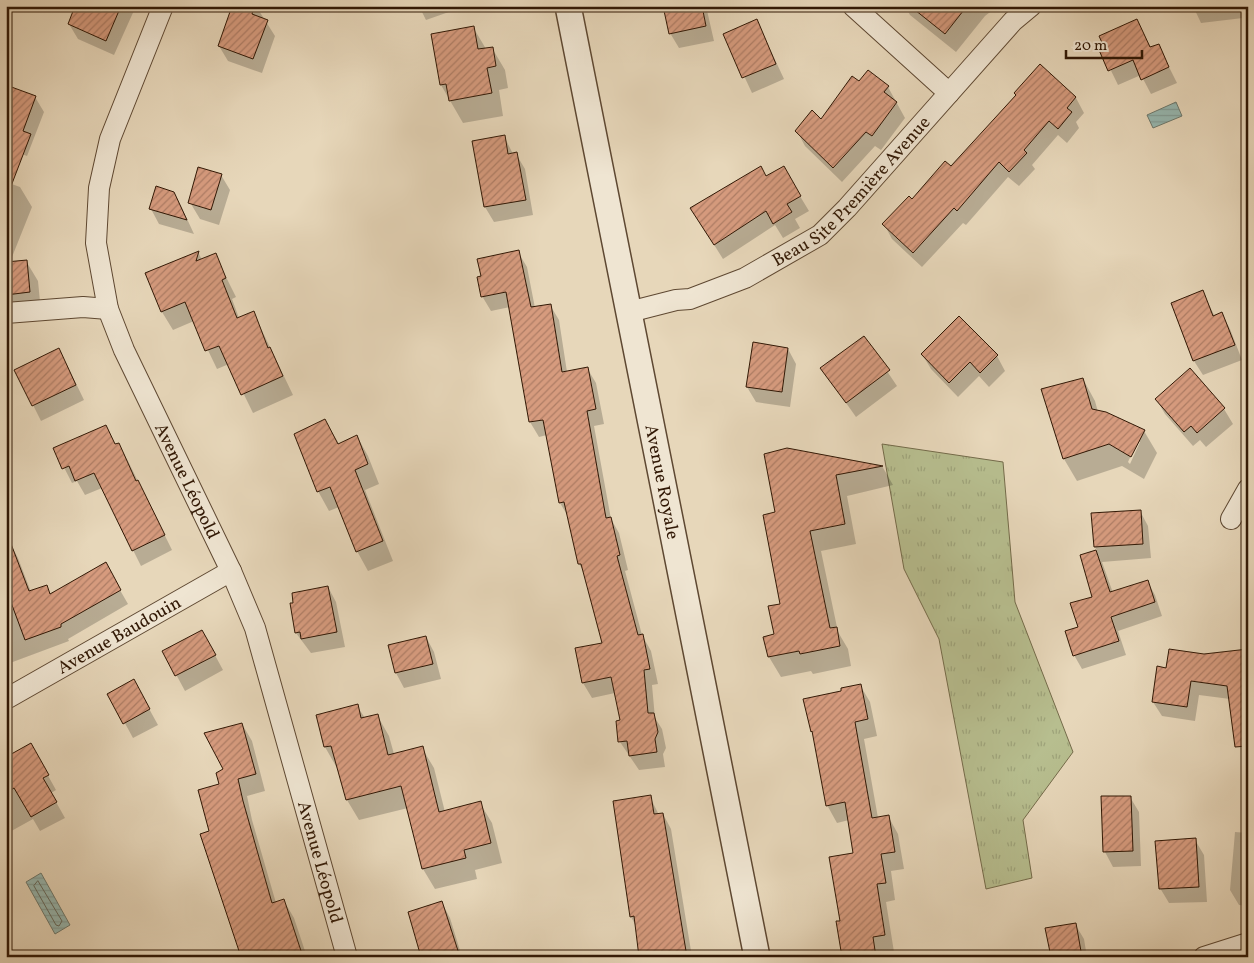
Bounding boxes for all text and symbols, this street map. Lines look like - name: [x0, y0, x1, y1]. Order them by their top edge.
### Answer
- scale bar: [1066, 28, 1143, 60]
- text: 20 m: [1074, 36, 1107, 57]
- street label: Beau Site Première Avenue: [768, 111, 937, 274]
- street label: Avenue Léopold: [147, 419, 225, 544]
- street label: Avenue Royale: [637, 422, 685, 542]
- street label: Avenue Baudouin: [53, 591, 187, 681]
- street label: Avenue Léopold: [290, 798, 348, 927]

